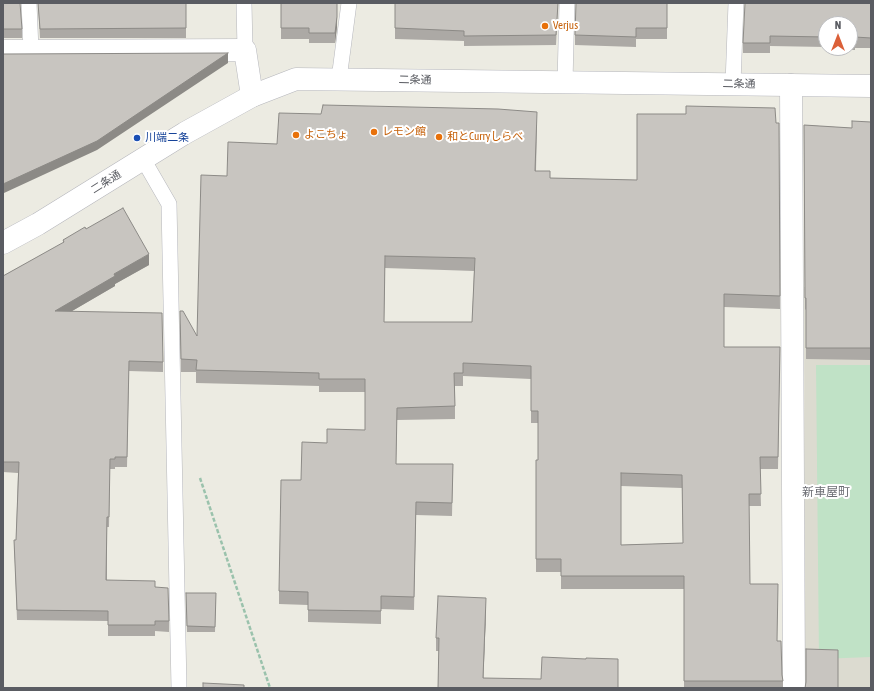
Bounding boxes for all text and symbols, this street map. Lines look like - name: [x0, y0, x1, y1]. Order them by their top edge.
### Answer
- north arrow: [818, 16, 858, 56]
- place label: Verjus: [553, 19, 578, 33]
- text: N: [835, 19, 841, 31]
- marker: Verjus: [540, 21, 550, 31]
- street label: 二条通: [398, 73, 432, 87]
- street label: 二条通: [722, 77, 756, 91]
- place label: レモン館: [382, 125, 426, 139]
- marker: レモン館: [369, 127, 379, 137]
- place label: よこちょ: [304, 128, 348, 142]
- marker: よこちょ: [291, 130, 301, 140]
- place label: 和とCurryしらべ: [447, 130, 523, 144]
- place label: 川端二条: [145, 131, 189, 145]
- marker: 和とCurryしらべ: [434, 132, 444, 142]
- marker: 川端二条: [132, 133, 142, 143]
- street label: 二条通: [89, 168, 123, 196]
- district label: 新車屋町: [802, 485, 850, 499]

